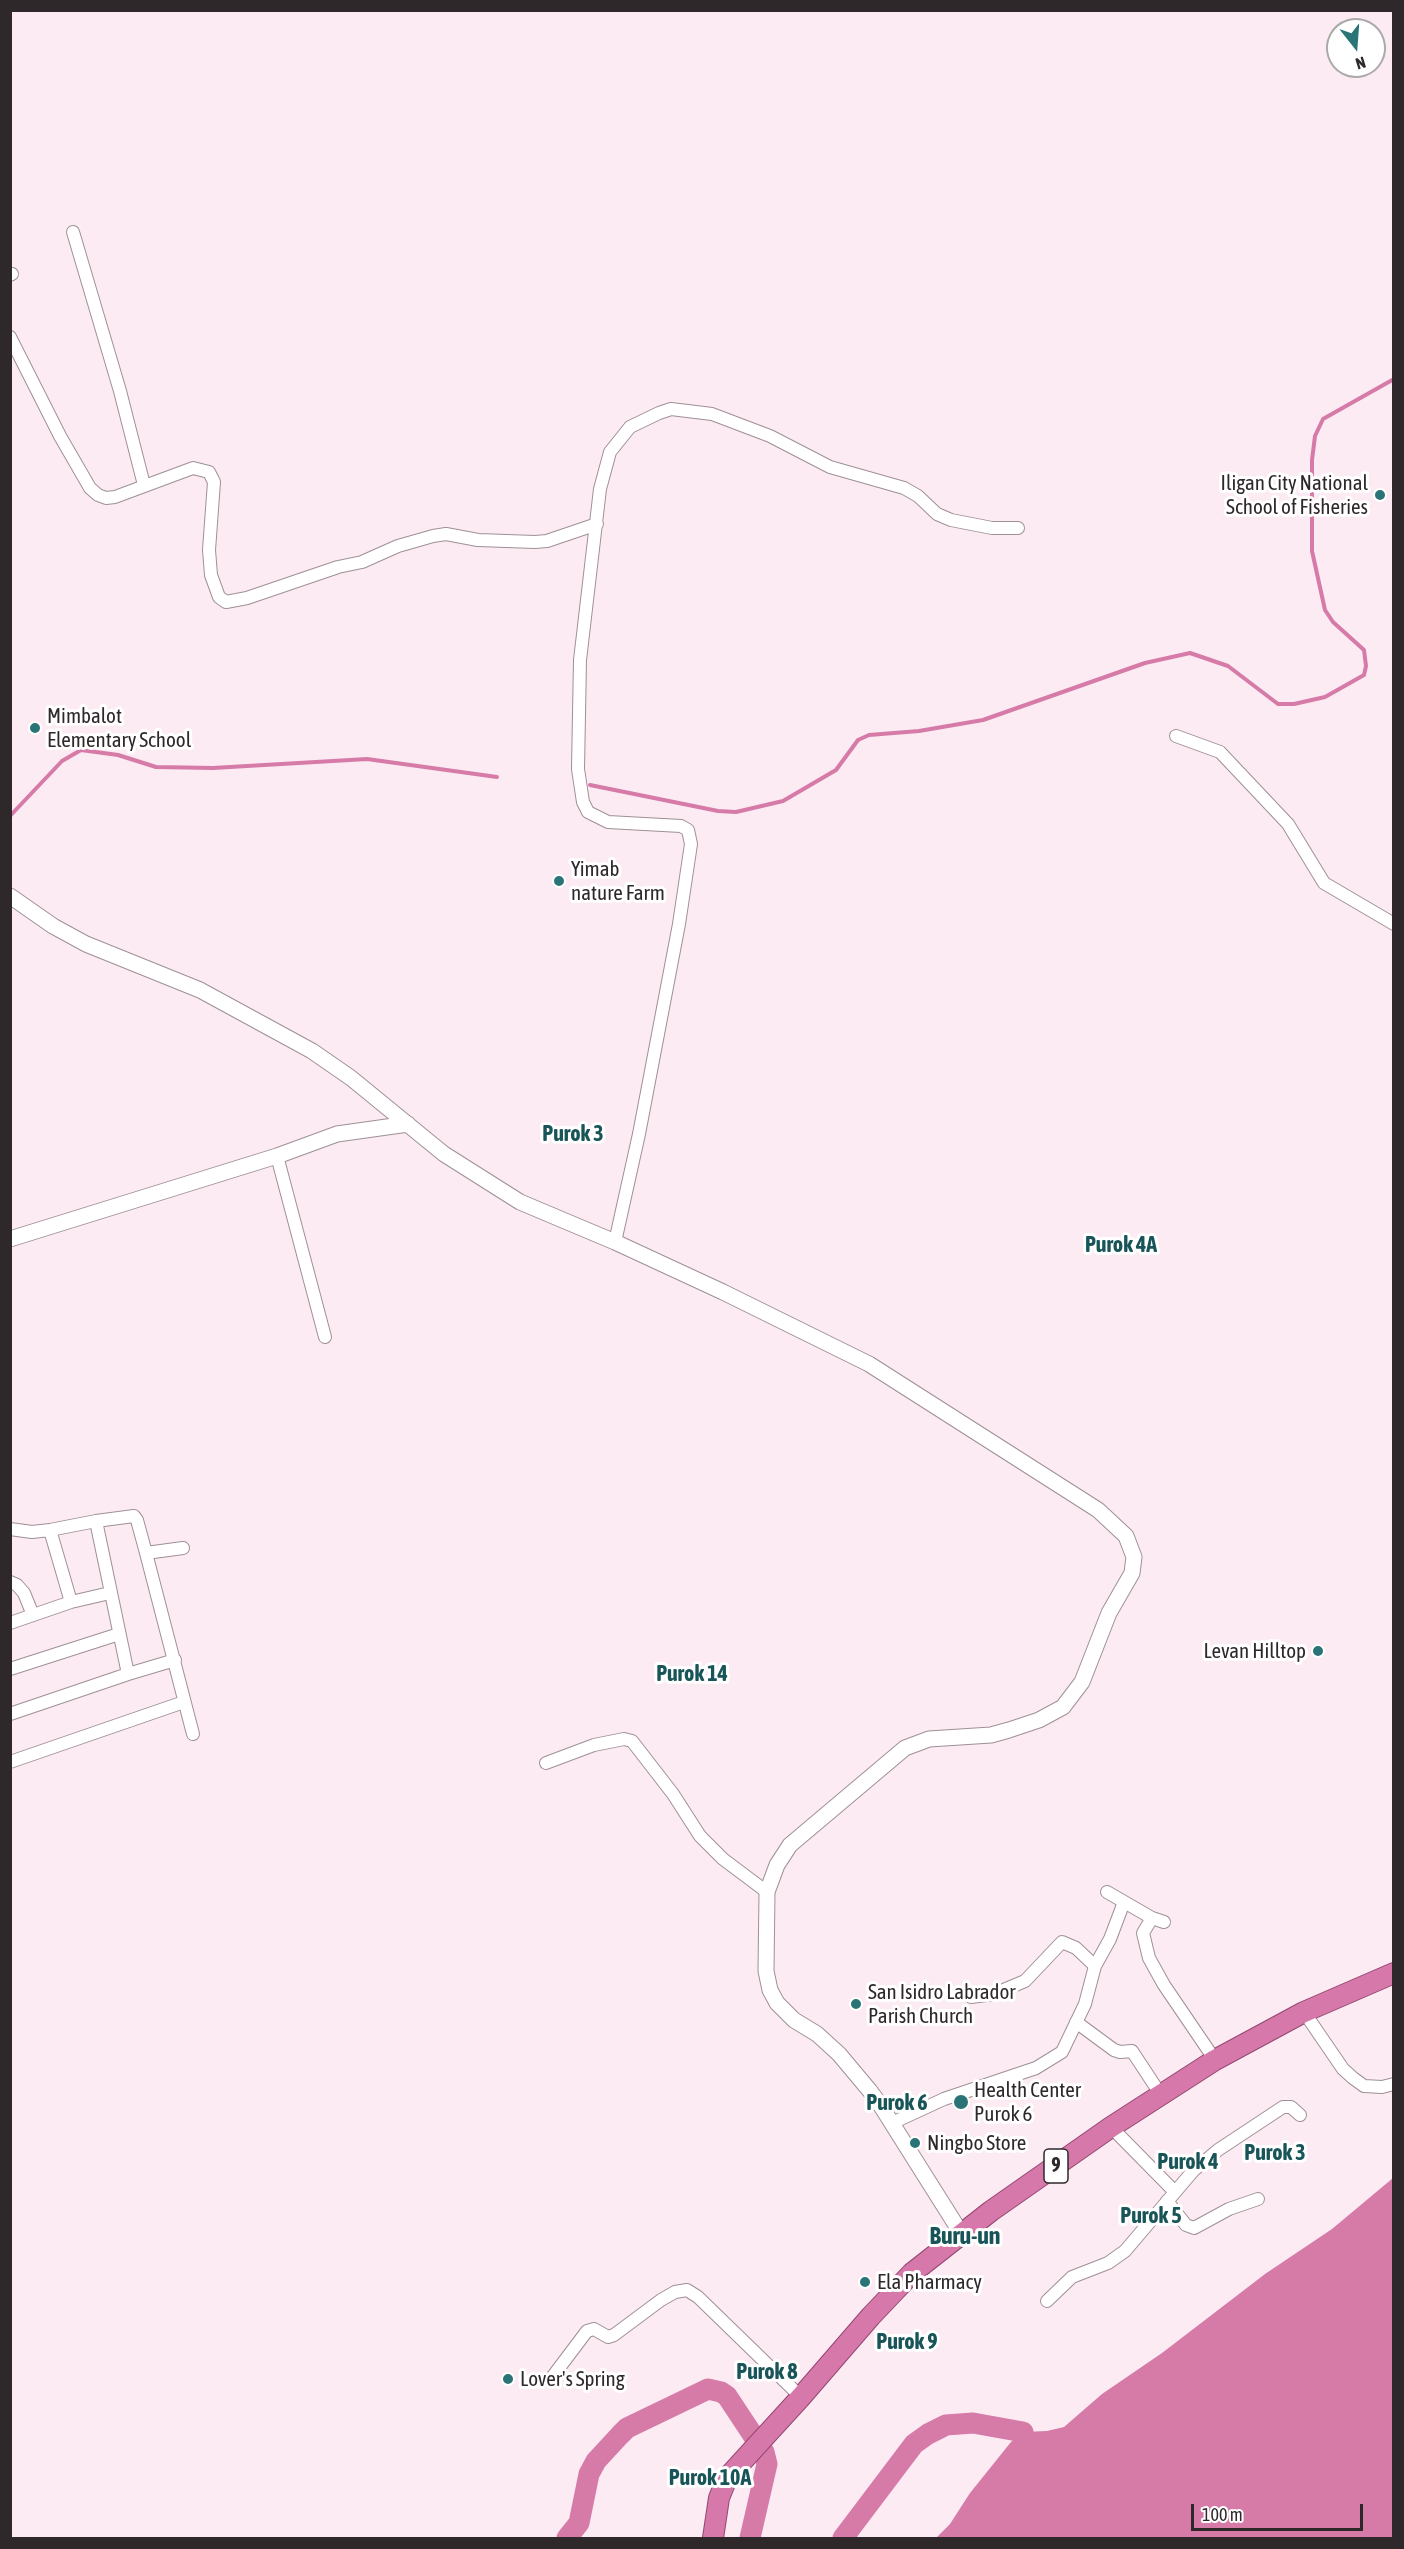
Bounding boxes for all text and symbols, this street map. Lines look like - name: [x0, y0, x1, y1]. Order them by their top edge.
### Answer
- north arrow: [1326, 18, 1386, 78]
- text: N: [1354, 53, 1368, 73]
- place label: Iligan City National School of Fisheries: [1221, 470, 1368, 520]
- marker: Iligan City National School of Fisheries: [1373, 488, 1387, 502]
- place label: Mimbalot Elementary School: [47, 703, 191, 753]
- marker: Mimbalot Elementary School: [28, 721, 42, 735]
- place label: Yimab nature Farm: [571, 856, 665, 906]
- marker: Yimab nature Farm: [552, 874, 566, 888]
- district label: Purok 3: [542, 1121, 604, 1147]
- district label: Purok 4A: [1085, 1232, 1157, 1258]
- place label: Levan Hilltop: [1203, 1638, 1306, 1664]
- marker: Levan Hilltop: [1311, 1644, 1325, 1658]
- district label: Purok 14: [656, 1661, 728, 1687]
- place label: San Isidro Labrador Parish Church: [868, 1979, 1016, 2029]
- marker: San Isidro Labrador Parish Church: [849, 1997, 863, 2011]
- place label: Health Center Purok 6: [974, 2077, 1081, 2127]
- district label: Purok 6: [866, 2090, 928, 2116]
- marker: Health Center Purok 6: [952, 2093, 970, 2111]
- place label: Ningbo Store: [927, 2130, 1026, 2156]
- marker: Ningbo Store: [908, 2136, 922, 2150]
- district label: Purok 3: [1244, 2140, 1306, 2166]
- road number: 9: [1044, 2149, 1068, 2183]
- district label: Purok 4: [1157, 2149, 1219, 2175]
- district label: Purok 5: [1120, 2203, 1182, 2229]
- district label: Buru-un: [930, 2222, 1000, 2250]
- place label: Ela Pharmacy: [877, 2269, 982, 2295]
- marker: Ela Pharmacy: [858, 2275, 872, 2289]
- district label: Purok 9: [876, 2329, 938, 2355]
- district label: Purok 8: [736, 2359, 798, 2385]
- place label: Lover's Spring: [520, 2366, 625, 2392]
- marker: Lover's Spring: [501, 2372, 515, 2386]
- district label: Purok 10A: [669, 2465, 751, 2491]
- scale bar: [1194, 2492, 1366, 2530]
- text: 100 m: [1202, 2504, 1243, 2525]

